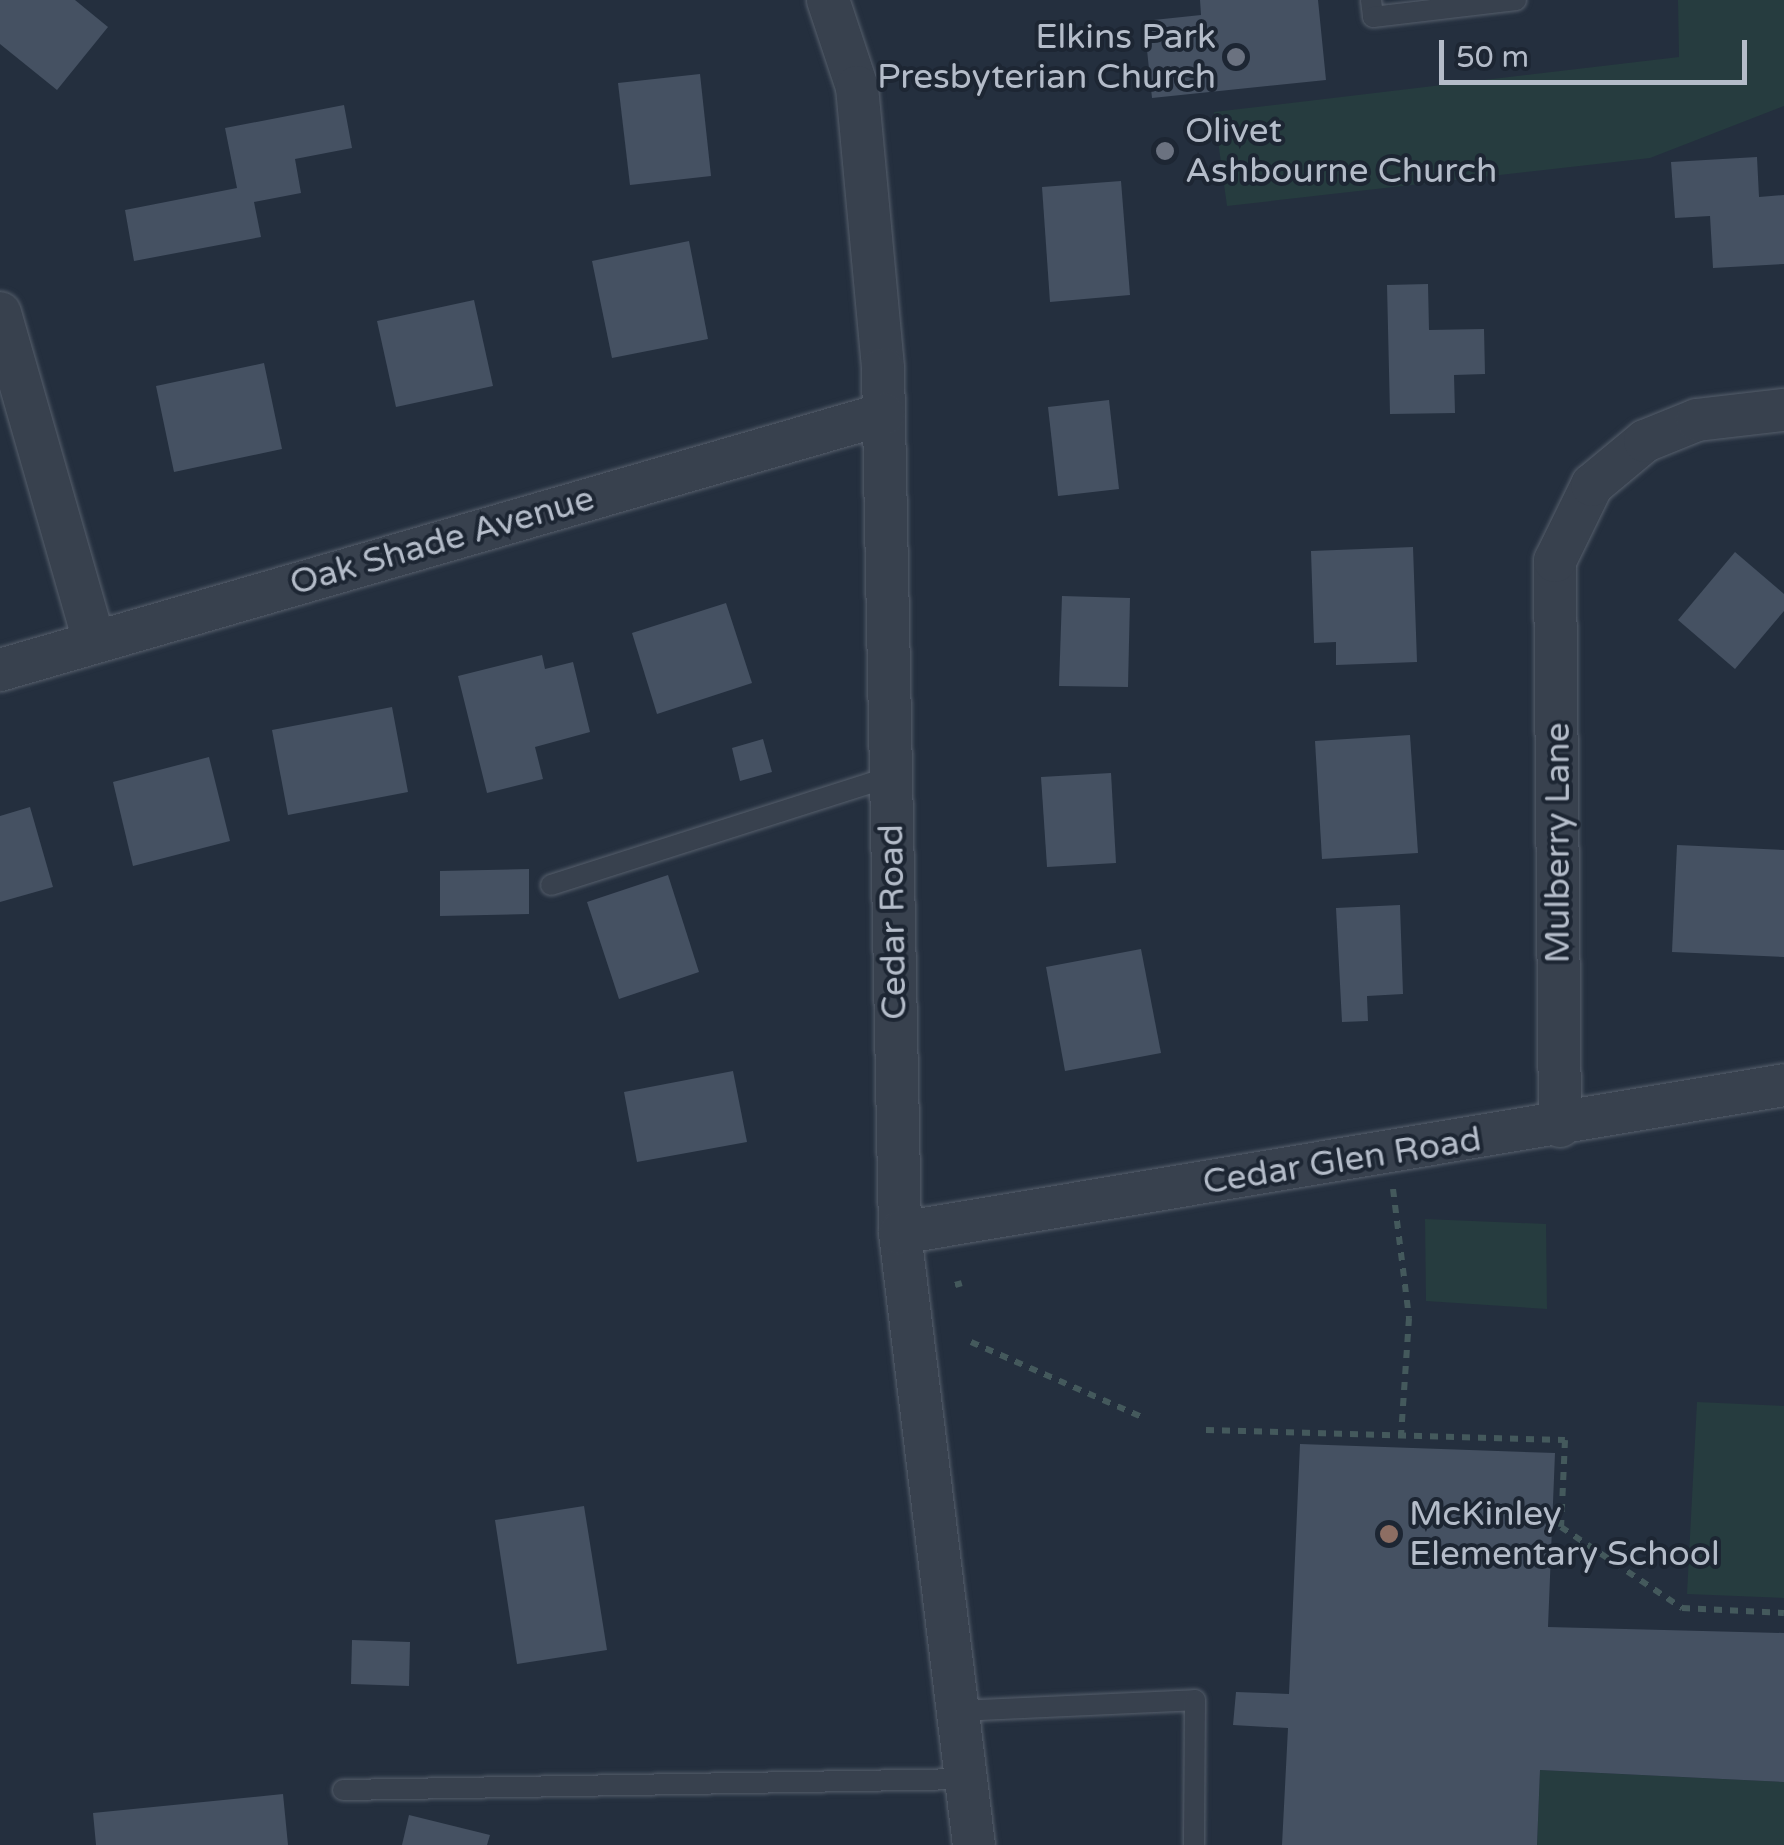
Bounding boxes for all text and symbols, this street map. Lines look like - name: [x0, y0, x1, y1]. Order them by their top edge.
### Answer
- place label: Elkins Park Presbyterian Church: [877, 16, 1216, 98]
- scale bar: [1444, 20, 1752, 82]
- text: 50 m: [1456, 39, 1529, 76]
- marker: Elkins Park Presbyterian Church: [1225, 46, 1247, 68]
- place label: Olivet Ashbourne Church: [1185, 110, 1497, 192]
- marker: Olivet Ashbourne Church: [1154, 140, 1176, 162]
- street label: Oak Shade Avenue: [285, 477, 599, 605]
- street label: Mulberry Lane: [1537, 723, 1579, 963]
- street label: Cedar Road: [870, 824, 916, 1020]
- street label: Cedar Glen Road: [1200, 1118, 1484, 1204]
- place label: McKinley Elementary School: [1409, 1493, 1720, 1575]
- marker: McKinley Elementary School: [1378, 1523, 1400, 1545]

